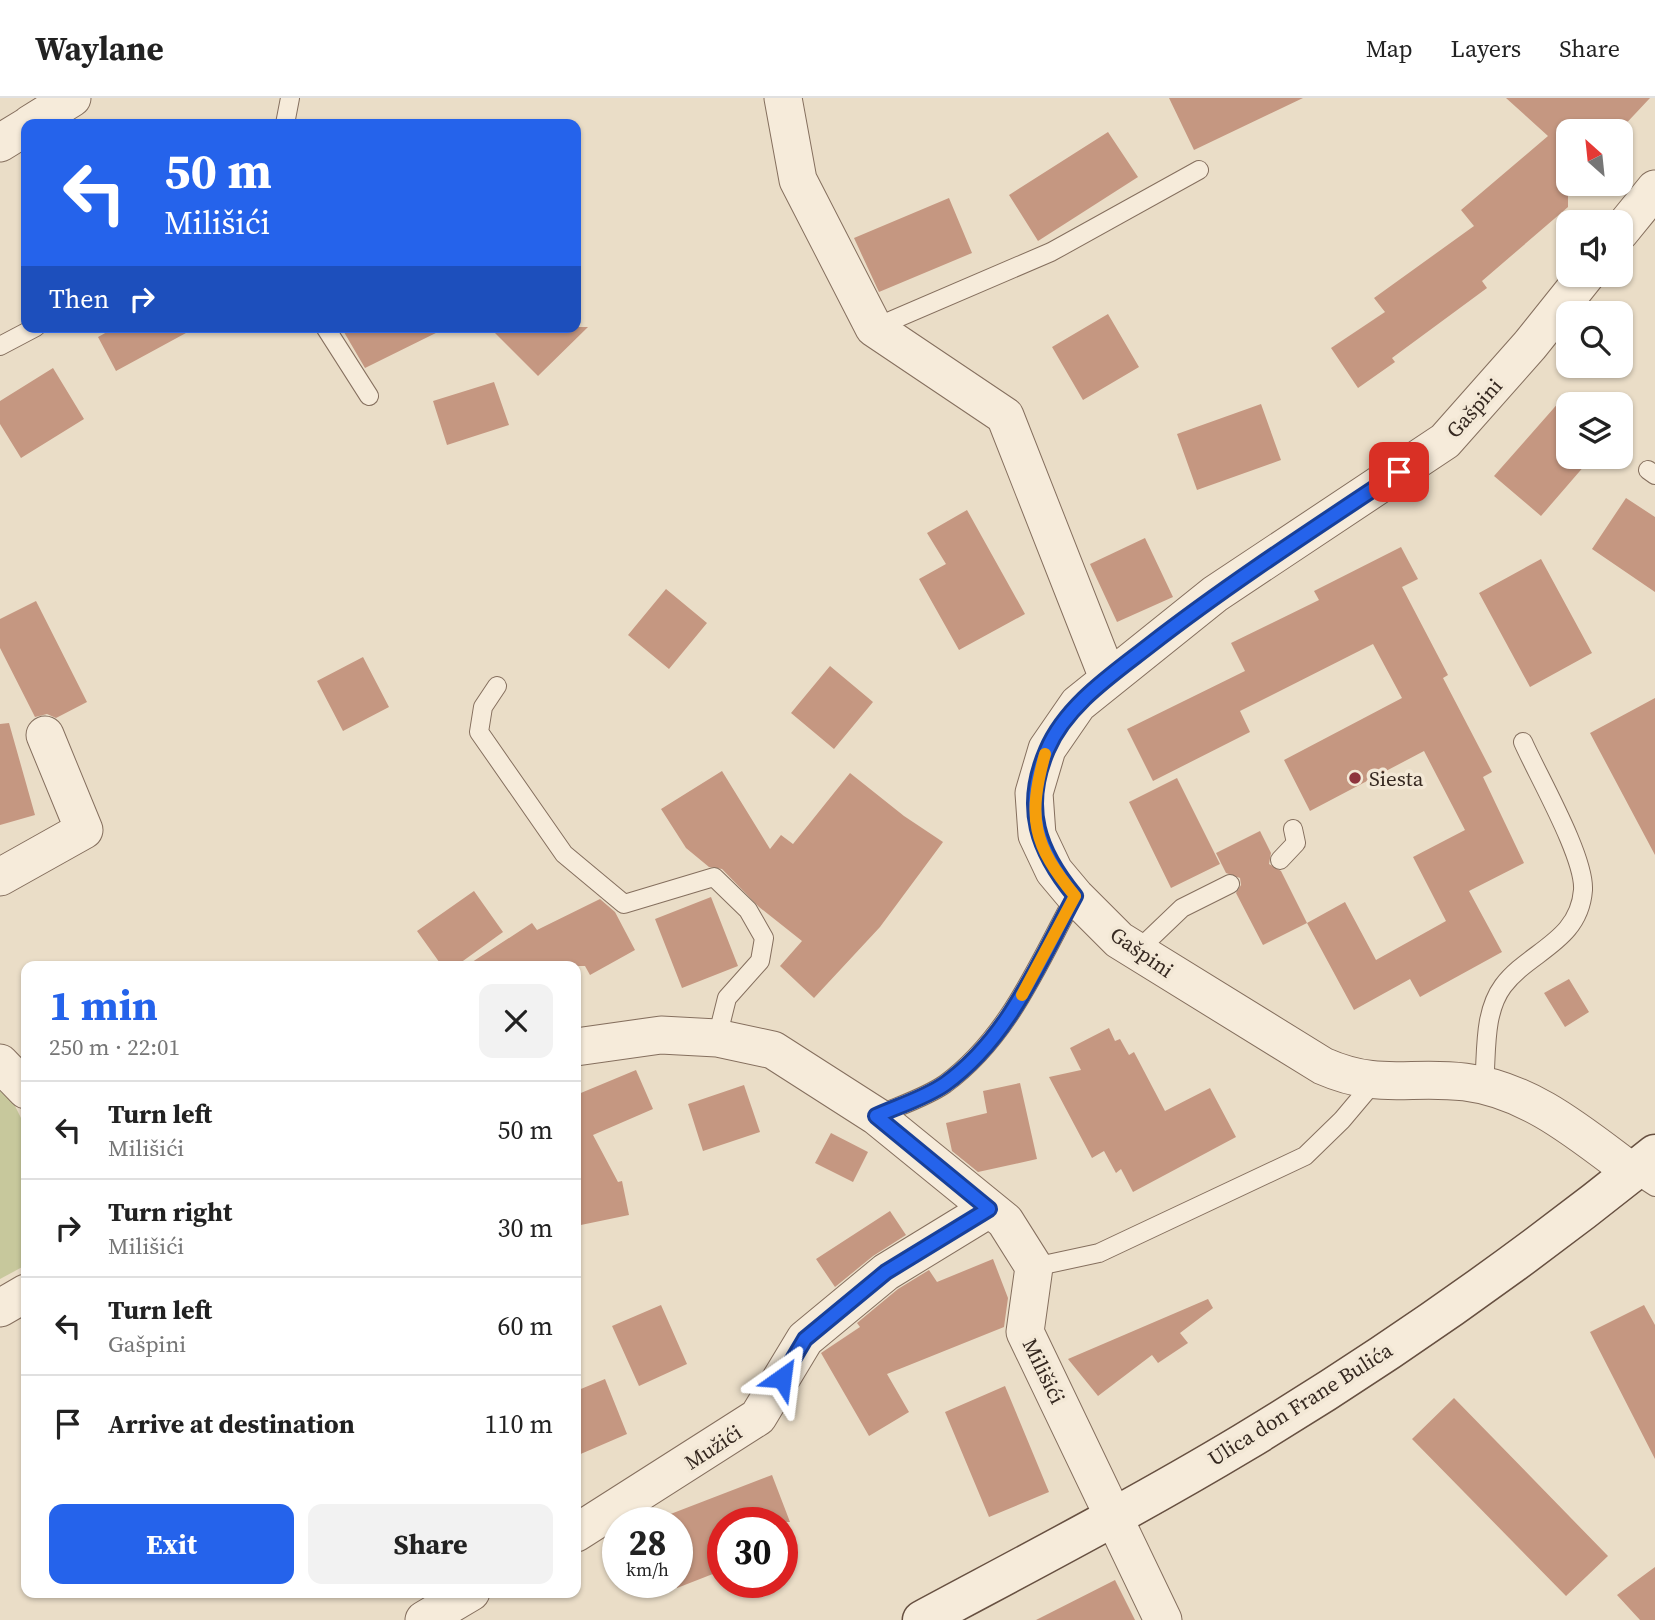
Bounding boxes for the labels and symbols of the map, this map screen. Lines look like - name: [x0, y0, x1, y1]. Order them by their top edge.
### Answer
- north arrow: [1556, 119, 1633, 196]
- street label: Gašpini: [1439, 372, 1509, 444]
- pin: [1369, 442, 1429, 502]
- place label: Siesta: [1369, 764, 1424, 793]
- marker: Siesta: [1347, 770, 1363, 786]
- street label: Gašpini: [1104, 920, 1180, 984]
- street label: Milišići: [1016, 1333, 1072, 1409]
- street label: Ulica don Frane Bulića: [1202, 1335, 1398, 1473]
- position arrow: [745, 1341, 819, 1415]
- street label: Mužići: [679, 1418, 747, 1476]
- speed limit sign: 30: [707, 1507, 798, 1598]

